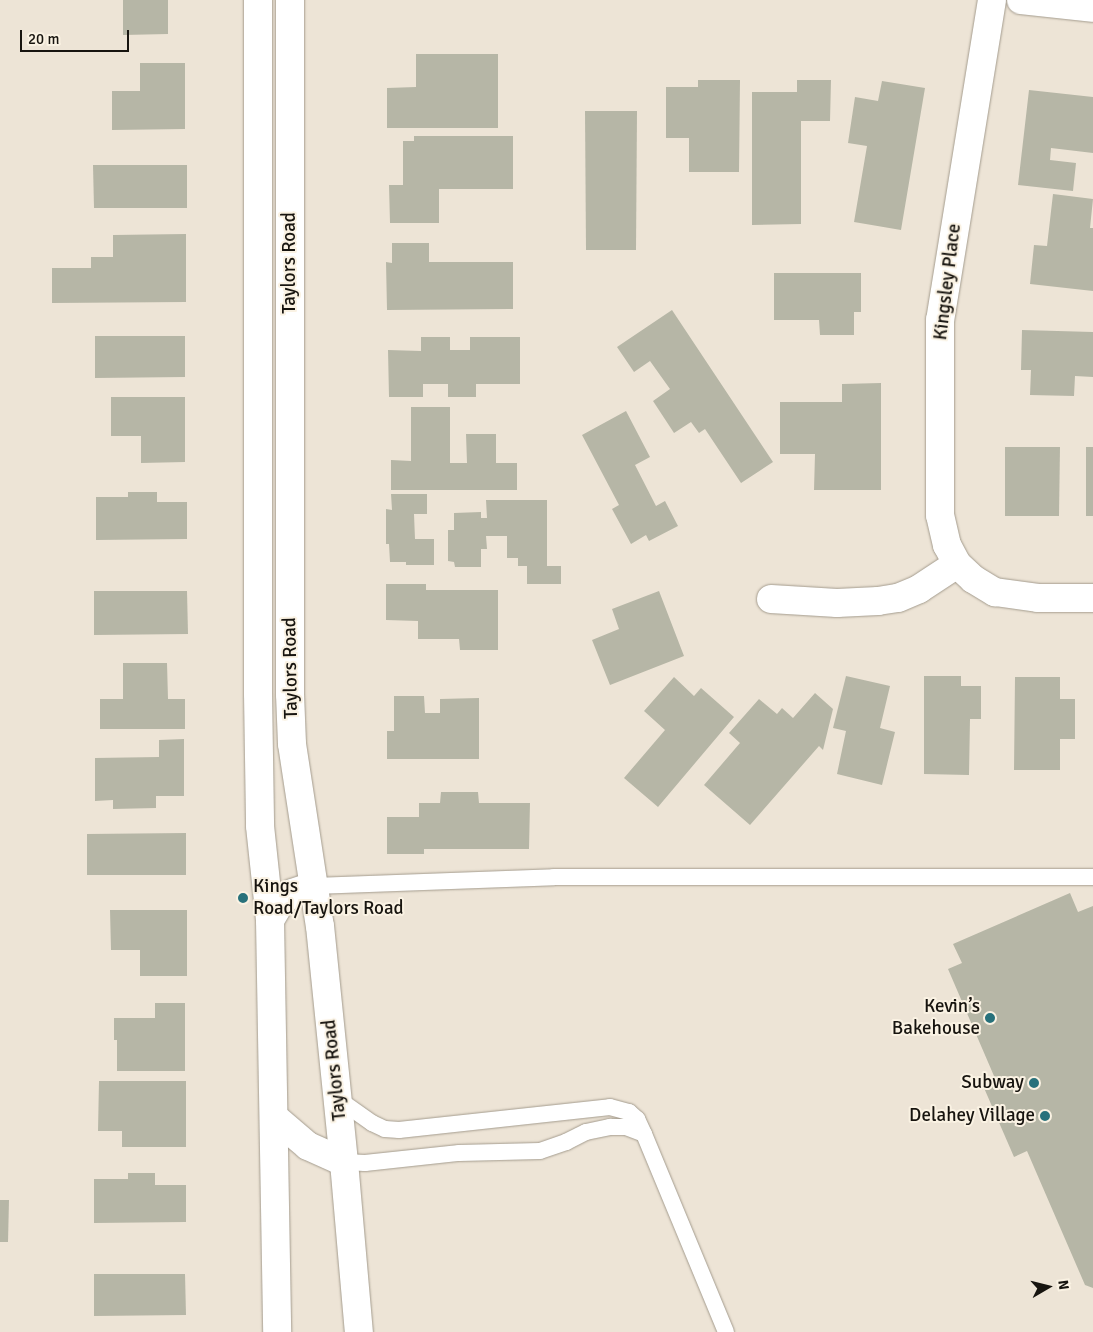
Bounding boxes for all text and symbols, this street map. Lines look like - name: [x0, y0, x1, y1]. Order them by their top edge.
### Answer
- scale bar: [22, 20, 131, 52]
- text: 20 m: [28, 30, 59, 48]
- street label: Taylors Road: [279, 212, 301, 314]
- street label: Kingsley Place: [930, 222, 966, 342]
- street label: Taylors Road: [279, 617, 303, 719]
- place label: Kings Road/Taylors Road: [253, 876, 404, 920]
- marker: Kings Road/Taylors Road: [237, 892, 249, 904]
- place label: Kevin’s Bakehouse: [892, 996, 980, 1040]
- marker: Kevin’s Bakehouse: [984, 1012, 996, 1024]
- street label: Taylors Road: [318, 1018, 352, 1122]
- place label: Subway: [961, 1072, 1024, 1094]
- marker: Subway: [1028, 1077, 1040, 1089]
- place label: Delahey Village: [909, 1105, 1035, 1127]
- marker: Delahey Village: [1039, 1110, 1051, 1122]
- north arrow: [1023, 1262, 1073, 1312]
- text: N: [1054, 1279, 1072, 1291]

